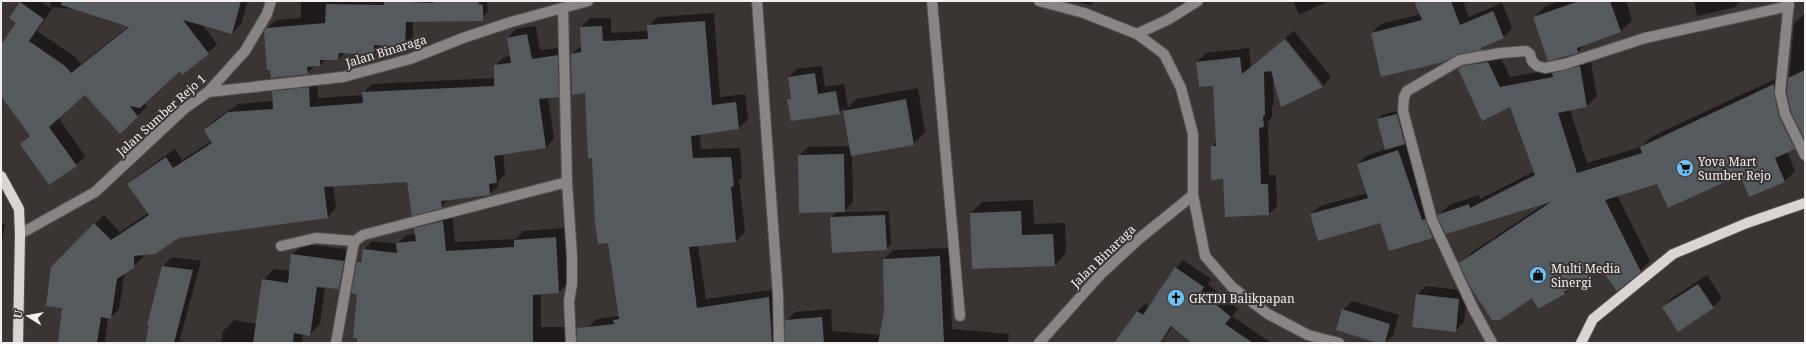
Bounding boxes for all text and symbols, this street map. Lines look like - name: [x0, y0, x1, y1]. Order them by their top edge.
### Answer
- street label: Jalan Binaraga: [342, 31, 429, 72]
- street label: Jalan Sumber Rejo 1: [112, 70, 209, 160]
- place label: Yova Mart Sumber Rejo: [1697, 153, 1771, 184]
- supermarket icon: Yova Mart Sumber Rejo: [1675, 158, 1695, 178]
- street label: Jalan Binaraga: [1066, 221, 1139, 292]
- place label: Multi Media Sinergi: [1551, 260, 1621, 291]
- shop icon: Multi Media Sinergi: [1528, 265, 1548, 285]
- church icon: GKTDI Balikpapan: [1166, 288, 1186, 308]
- place label: GKTDI Balikpapan: [1189, 290, 1295, 307]
- north arrow: [8, 296, 48, 336]
- text: U: [10, 308, 26, 319]

